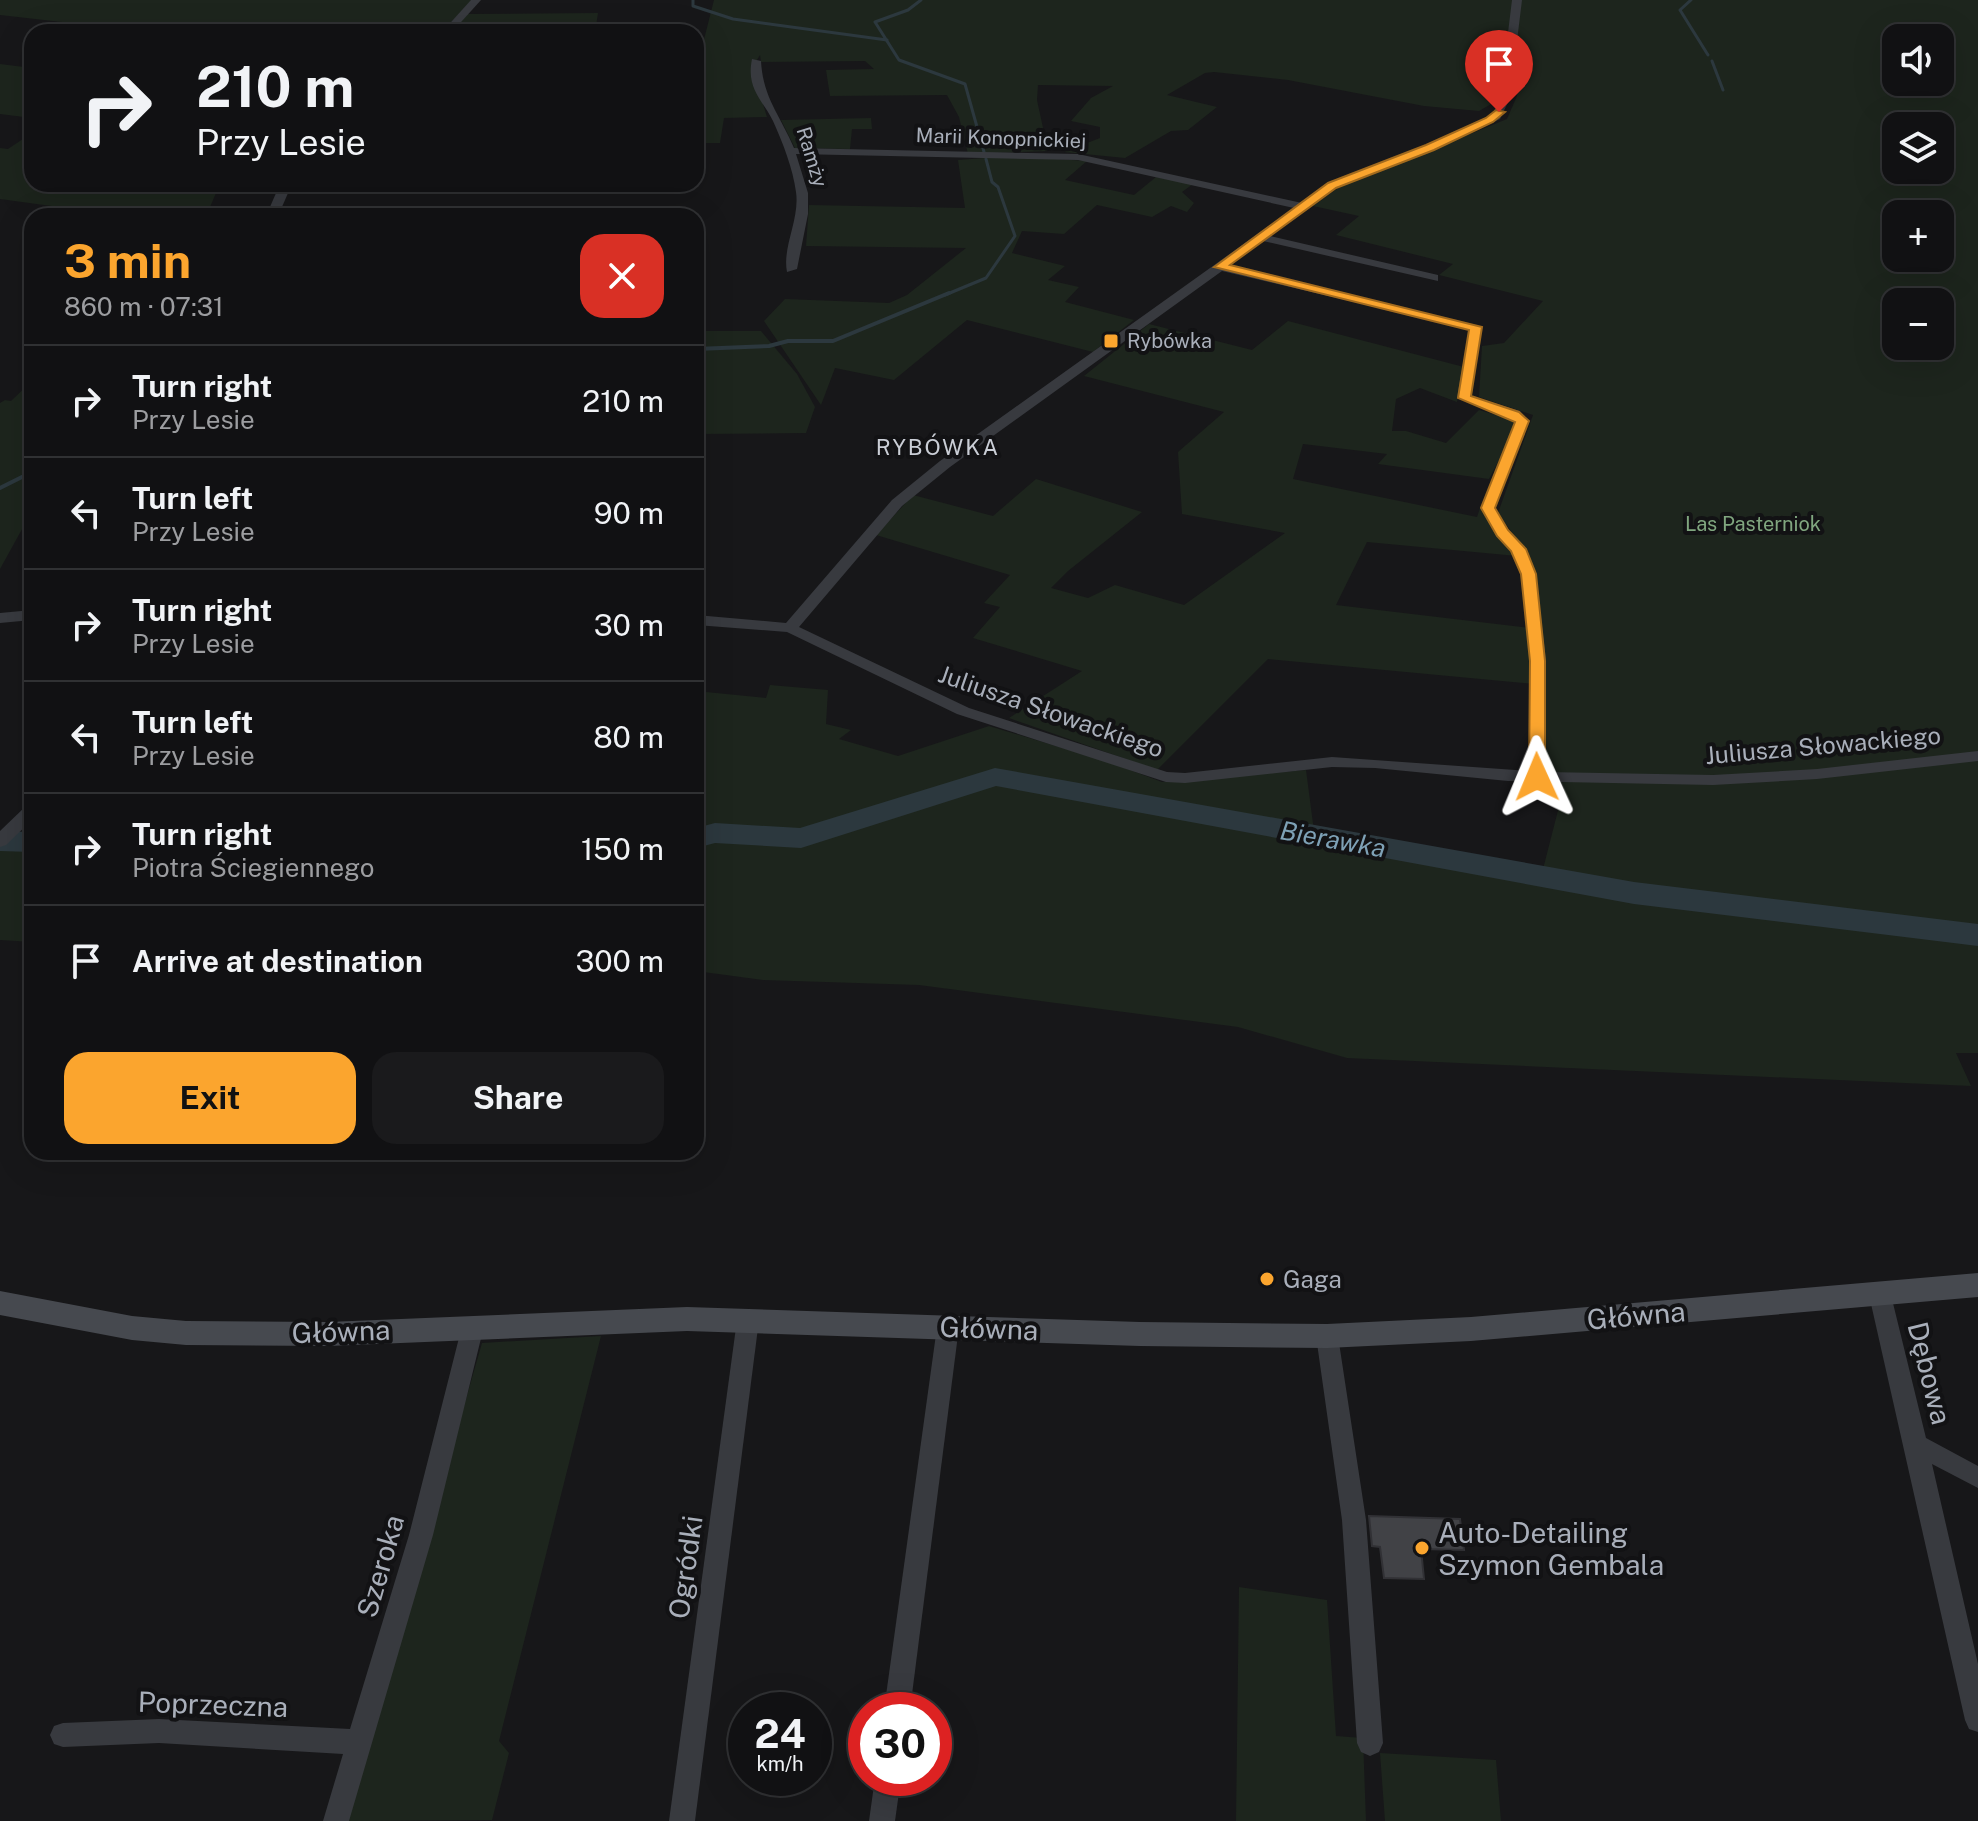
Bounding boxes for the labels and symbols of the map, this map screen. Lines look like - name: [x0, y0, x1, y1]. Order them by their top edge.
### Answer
- pin: [1465, 30, 1533, 112]
- street label: Marii Konopnickiej: [915, 123, 1087, 153]
- street label: Ramży: [791, 124, 833, 190]
- place label: Rybówka: [1127, 329, 1212, 353]
- marker: Rybówka: [1102, 332, 1120, 350]
- district label: RYBÓWKA: [876, 433, 1000, 460]
- park label: Las Pasterniok: [1685, 512, 1821, 536]
- street label: Juliusza Słowackiego: [935, 659, 1167, 763]
- street label: Juliusza Słowackiego: [1704, 721, 1942, 769]
- position arrow: [1495, 735, 1579, 819]
- water label: Bierawka: [1278, 814, 1388, 864]
- place label: Gaga: [1283, 1265, 1342, 1293]
- marker: Gaga: [1258, 1270, 1276, 1288]
- street label: Główna: [1585, 1294, 1687, 1336]
- street label: Główna: [939, 1310, 1039, 1346]
- street label: Główna: [291, 1313, 391, 1349]
- street label: Dębowa: [1901, 1318, 1959, 1428]
- street label: Szeroka: [350, 1511, 410, 1621]
- street label: Ogródki: [661, 1513, 709, 1621]
- place label: Auto-Detailing Szymon Gembala: [1438, 1516, 1664, 1581]
- marker: Auto-Detailing Szymon Gembala: [1413, 1539, 1431, 1557]
- street label: Poprzeczna: [137, 1685, 289, 1723]
- speed limit sign: 30: [848, 1692, 952, 1796]

